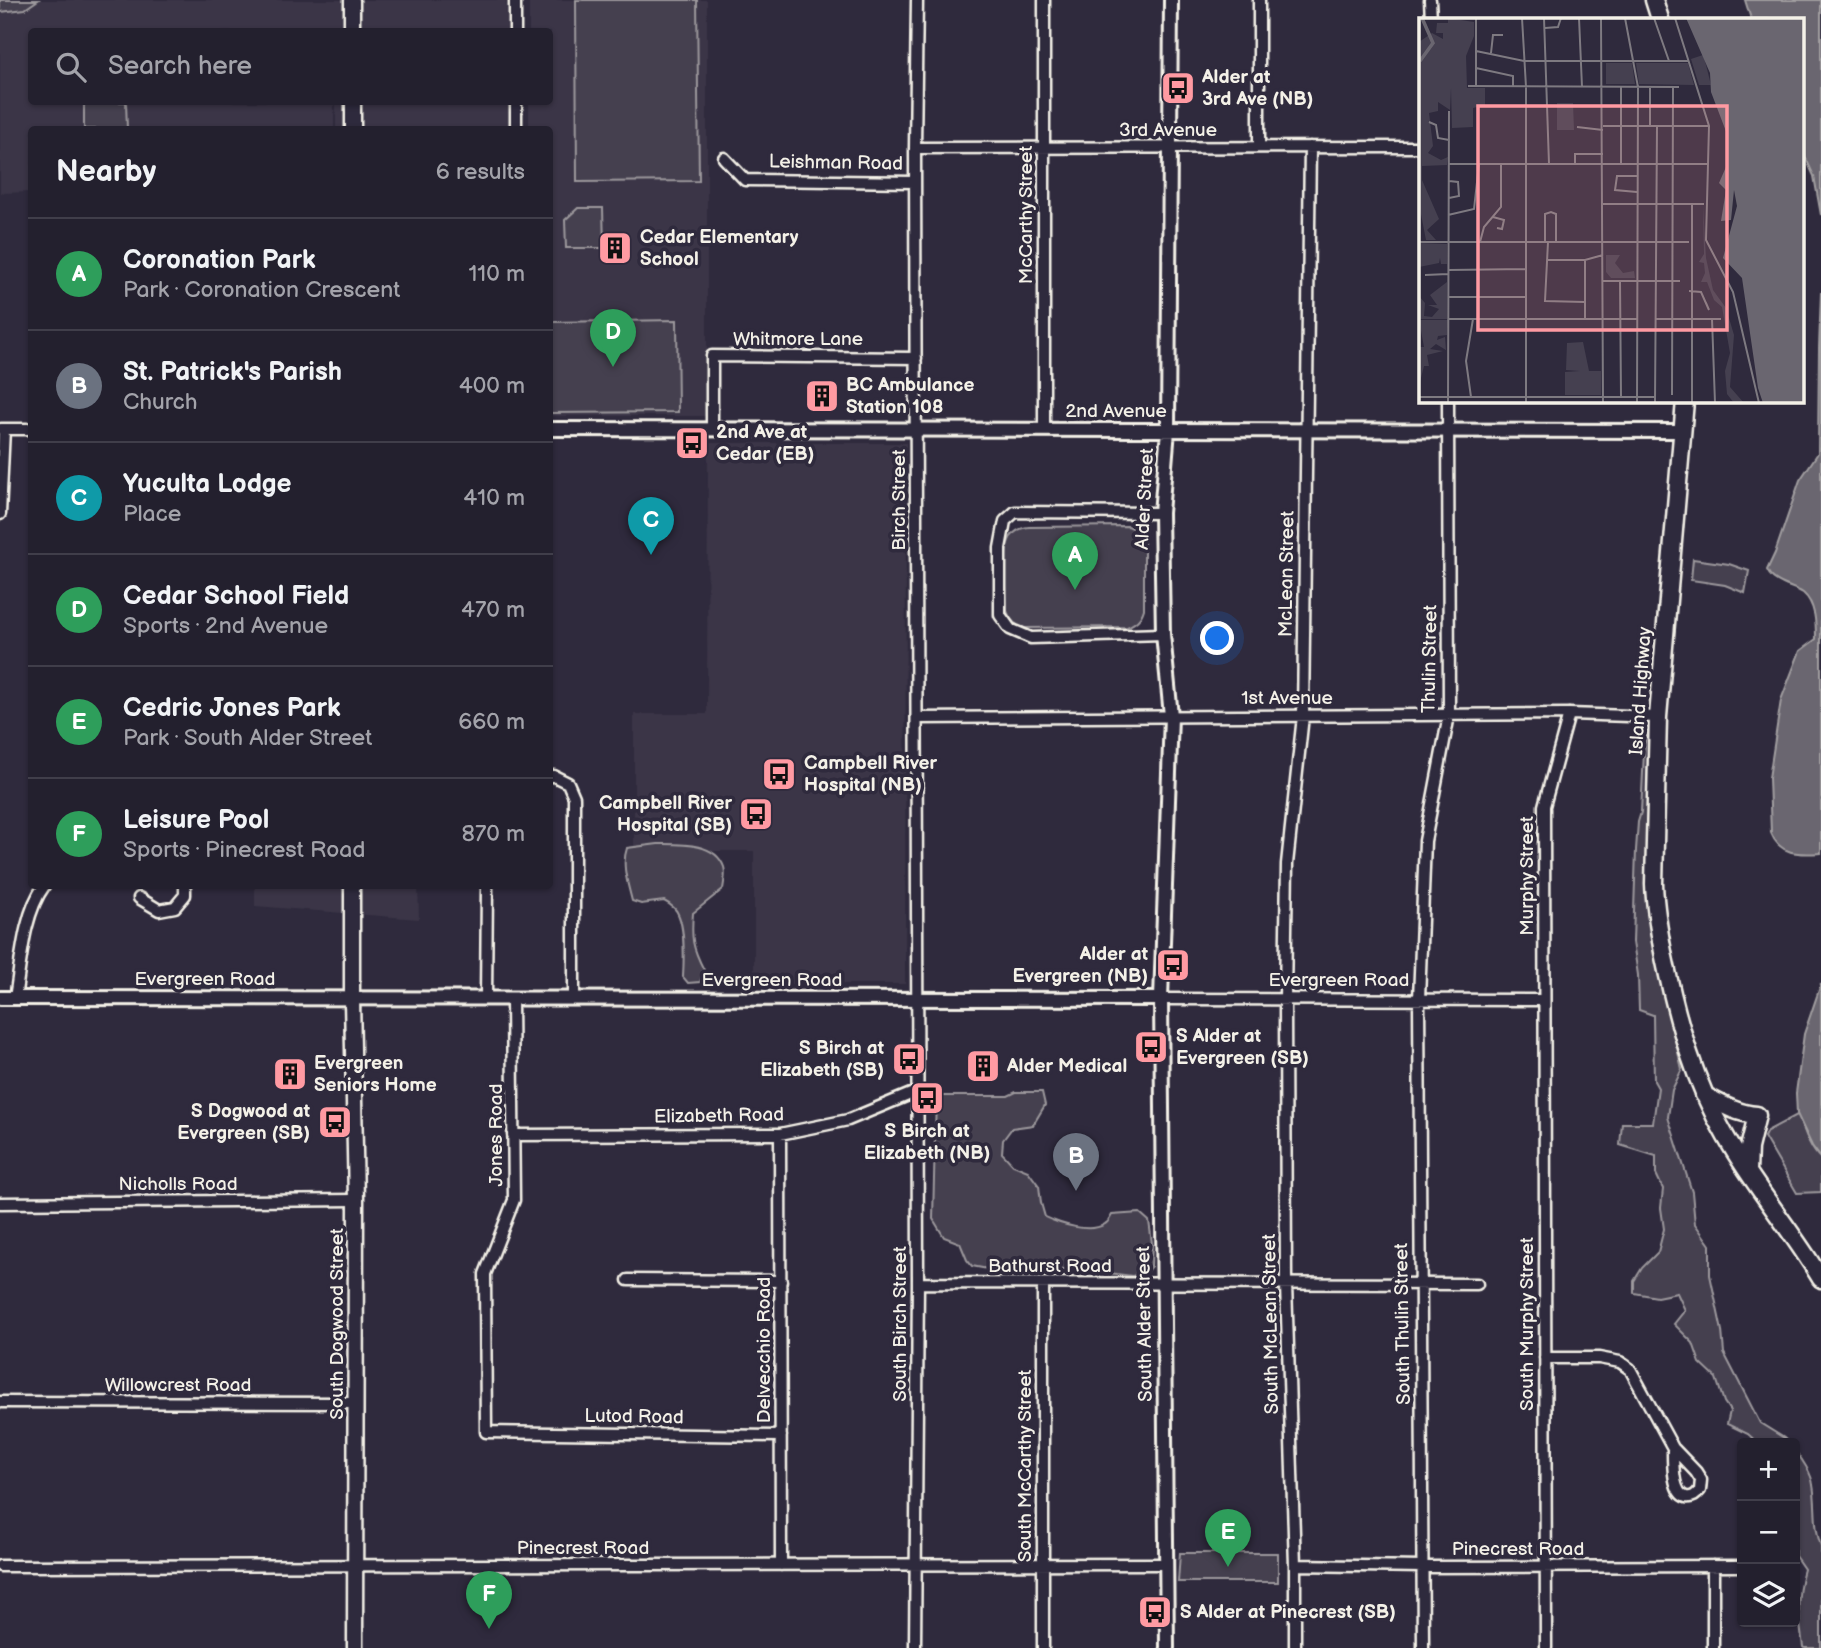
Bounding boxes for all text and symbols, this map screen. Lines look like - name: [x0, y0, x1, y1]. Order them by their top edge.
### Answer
- inset map: [1419, 18, 1804, 402]
- search box: [28, 28, 553, 105]
- icon: search: [52, 48, 90, 86]
- text: Search here: [108, 51, 252, 82]
- place label: Alder at 3rd Ave (NB): [1201, 66, 1313, 111]
- bus stop icon: Alder at 3rd Ave (NB): [1159, 69, 1197, 107]
- street label: 3rd Avenue: [1119, 119, 1217, 142]
- street label: McCarthy Street: [1015, 146, 1038, 284]
- street label: Leishman Road: [769, 150, 903, 176]
- text: Nearby: [56, 154, 156, 190]
- text: 6 results: [436, 158, 525, 186]
- place label: Cedar Elementary School: [640, 226, 799, 271]
- building icon: Cedar Elementary School: [596, 229, 634, 267]
- text: Coronation Park: [123, 245, 316, 276]
- text: A: [72, 260, 86, 288]
- text: 110 m: [468, 260, 525, 288]
- text: Park · Coronation Crescent: [123, 276, 400, 304]
- pin: D: [590, 309, 636, 367]
- street label: Whitmore Lane: [733, 328, 863, 351]
- text: St. Patrick's Parish: [123, 357, 342, 388]
- text: B: [71, 372, 87, 400]
- text: 400 m: [459, 372, 525, 400]
- place label: BC Ambulance Station 108: [846, 374, 974, 419]
- building icon: BC Ambulance Station 108: [803, 377, 841, 415]
- text: Church: [123, 388, 198, 416]
- street label: 2nd Avenue: [1065, 400, 1167, 423]
- place label: 2nd Ave at Cedar (EB): [716, 421, 814, 466]
- bus stop icon: 2nd Ave at Cedar (EB): [673, 424, 711, 462]
- street label: Alder Street: [1131, 447, 1159, 550]
- street label: Birch Street: [888, 449, 911, 551]
- text: Yuculta Lodge: [123, 469, 292, 500]
- text: C: [71, 484, 87, 512]
- text: 410 m: [463, 484, 525, 512]
- pin: C: [628, 497, 674, 555]
- text: Place: [123, 500, 181, 528]
- street label: McLean Street: [1274, 510, 1300, 637]
- pin: A: [1052, 532, 1098, 590]
- text: Cedar School Field: [123, 581, 349, 612]
- text: D: [71, 596, 87, 624]
- text: 470 m: [461, 596, 525, 624]
- street label: Thulin Street: [1418, 605, 1442, 713]
- text: Sports · 2nd Avenue: [123, 612, 328, 640]
- your location: [1200, 621, 1234, 655]
- street label: Island Highway: [1625, 626, 1657, 756]
- street label: 1st Avenue: [1241, 687, 1333, 710]
- text: Cedric Jones Park: [123, 693, 341, 724]
- text: E: [72, 708, 86, 736]
- text: 660 m: [458, 708, 525, 736]
- text: Park · South Alder Street: [123, 724, 372, 752]
- place label: Campbell River Hospital (NB): [804, 752, 938, 797]
- bus stop icon: Campbell River Hospital (NB): [760, 755, 798, 793]
- place label: Campbell River Hospital (SB): [599, 792, 732, 837]
- bus stop icon: Campbell River Hospital (SB): [737, 795, 775, 833]
- text: Leisure Pool: [123, 805, 269, 836]
- street label: Murphy Street: [1516, 816, 1539, 936]
- text: F: [72, 820, 86, 848]
- text: 870 m: [462, 820, 525, 848]
- text: Sports · Pinecrest Road: [123, 836, 366, 864]
- place label: Alder at Evergreen (NB): [1012, 943, 1149, 988]
- bus stop icon: Alder at Evergreen (NB): [1154, 946, 1192, 984]
- street label: Evergreen Road: [135, 968, 275, 991]
- street label: Evergreen Road: [702, 969, 842, 992]
- street label: Evergreen Road: [1269, 969, 1409, 992]
- place label: S Alder at Evergreen (SB): [1176, 1025, 1309, 1070]
- bus stop icon: S Alder at Evergreen (SB): [1132, 1028, 1170, 1066]
- place label: S Birch at Elizabeth (SB): [760, 1037, 885, 1082]
- bus stop icon: S Birch at Elizabeth (SB): [890, 1040, 928, 1078]
- building icon: Alder Medical: [964, 1047, 1002, 1085]
- place label: Evergreen Seniors Home: [314, 1052, 437, 1097]
- building icon: Evergreen Seniors Home: [271, 1055, 309, 1093]
- place label: Alder Medical: [1006, 1055, 1127, 1078]
- bus stop icon: S Birch at Elizabeth (NB): [908, 1079, 946, 1117]
- street label: Jones Road: [485, 1084, 508, 1186]
- place label: S Dogwood at Evergreen (SB): [177, 1100, 311, 1145]
- bus stop icon: S Dogwood at Evergreen (SB): [316, 1103, 354, 1141]
- street label: Elizabeth Road: [654, 1103, 784, 1129]
- place label: S Birch at Elizabeth (NB): [864, 1120, 990, 1165]
- pin: B: [1053, 1133, 1099, 1191]
- street label: Nicholls Road: [118, 1173, 238, 1196]
- street label: South Dogwood Street: [326, 1228, 349, 1420]
- street label: South McLean Street: [1258, 1233, 1284, 1415]
- street label: South Murphy Street: [1516, 1237, 1539, 1411]
- street label: South Thulin Street: [1390, 1243, 1416, 1405]
- street label: South Birch Street: [889, 1246, 912, 1402]
- street label: South Alder Street: [1132, 1246, 1158, 1402]
- street label: Bathurst Road: [988, 1255, 1112, 1278]
- street label: Delvecchio Road: [753, 1277, 776, 1423]
- street label: South McCarthy Street: [1014, 1370, 1037, 1562]
- street label: Willowcrest Road: [105, 1374, 251, 1397]
- street label: Lutod Road: [584, 1405, 684, 1429]
- map controls: [1737, 1438, 1800, 1627]
- button: +: [1737, 1438, 1800, 1501]
- button: −: [1737, 1501, 1800, 1564]
- pin: E: [1205, 1509, 1251, 1567]
- street label: Pinecrest Road: [517, 1537, 649, 1560]
- street label: Pinecrest Road: [1452, 1538, 1584, 1561]
- button: layers: [1737, 1564, 1800, 1627]
- pin: F: [466, 1571, 512, 1629]
- bus stop icon: S Alder at Pinecrest (SB): [1136, 1593, 1174, 1631]
- place label: S Alder at Pinecrest (SB): [1180, 1601, 1396, 1624]

